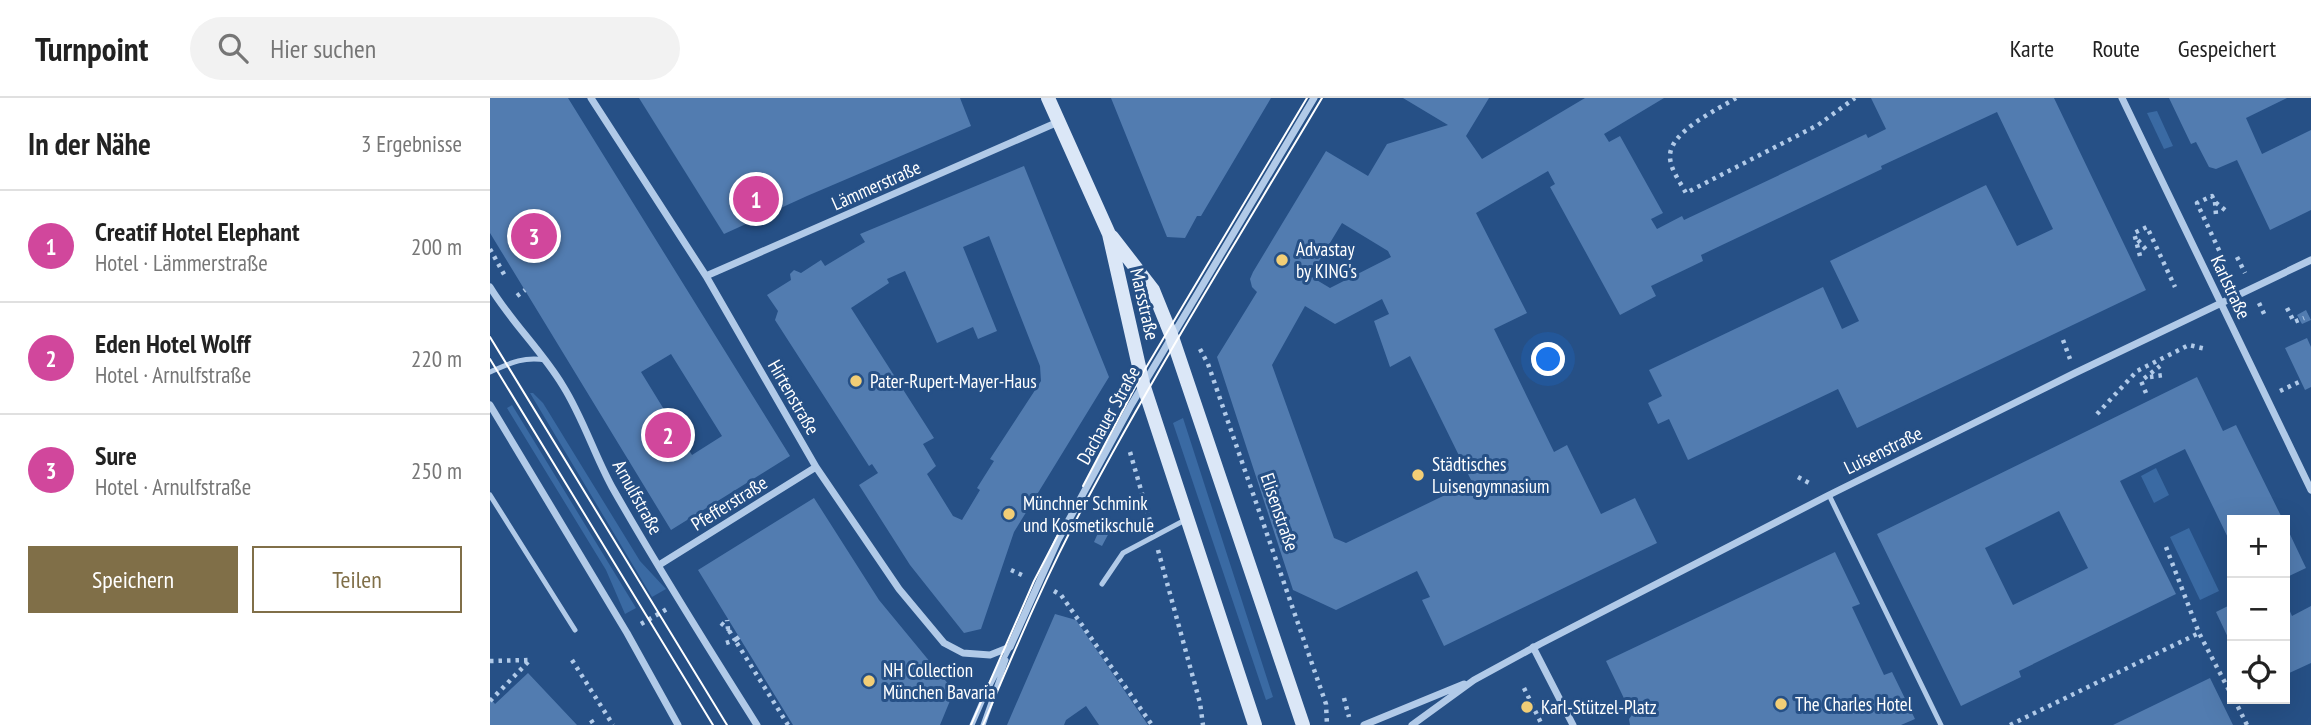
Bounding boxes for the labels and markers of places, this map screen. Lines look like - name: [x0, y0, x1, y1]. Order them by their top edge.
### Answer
- pin: 1: [733, 173, 779, 225]
- pin: 3: [511, 210, 557, 262]
- place label: Advastay by KING's: [1296, 237, 1357, 283]
- marker: Advastay by KING's: [1274, 252, 1290, 268]
- place label: Pater-Rupert-Mayer-Haus: [870, 369, 1037, 393]
- marker: Pater-Rupert-Mayer-Haus: [848, 373, 864, 389]
- pin: 2: [645, 409, 691, 461]
- place label: Städtisches Luisengymnasium: [1432, 452, 1549, 498]
- marker: Städtisches Luisengymnasium: [1410, 467, 1426, 483]
- place label: Münchner Schmink und Kosmetikschule: [1023, 491, 1154, 537]
- marker: Münchner Schmink und Kosmetikschule: [1001, 506, 1017, 522]
- place label: NH Collection München Bavaria: [883, 658, 995, 704]
- marker: NH Collection München Bavaria: [861, 673, 877, 689]
- place label: The Charles Hotel: [1795, 692, 1913, 716]
- place label: Karl-Stützel-Platz: [1541, 695, 1657, 719]
- marker: The Charles Hotel: [1773, 696, 1789, 712]
- marker: Karl-Stützel-Platz: [1519, 699, 1535, 715]

